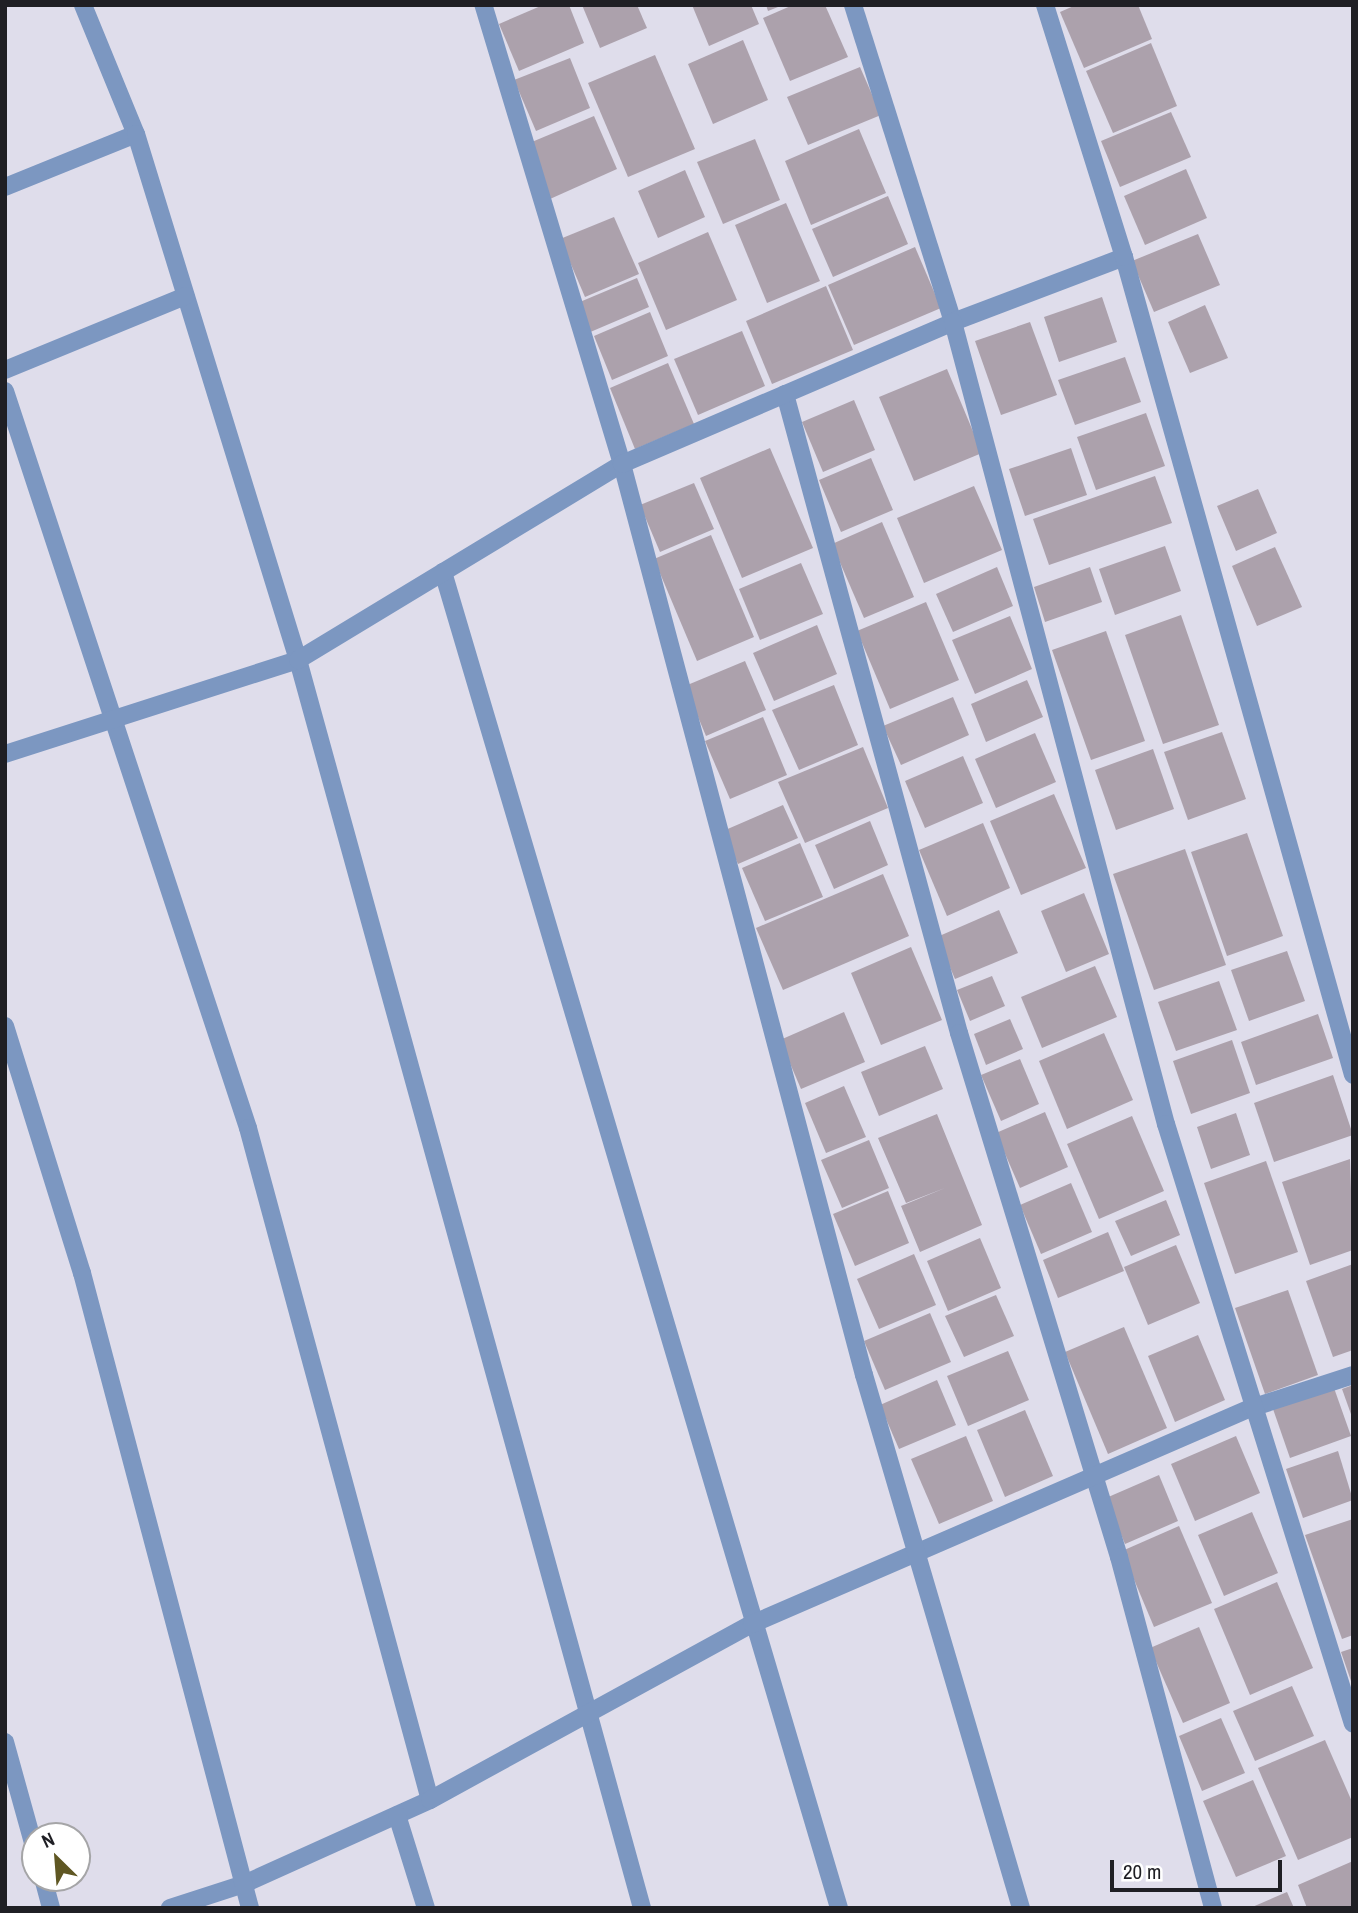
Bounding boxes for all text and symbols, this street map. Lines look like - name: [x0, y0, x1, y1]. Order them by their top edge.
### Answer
- north arrow: [21, 1822, 91, 1892]
- text: N: [37, 1826, 59, 1854]
- scale bar: [1113, 1846, 1284, 1890]
- text: 20 m: [1123, 1857, 1161, 1886]

